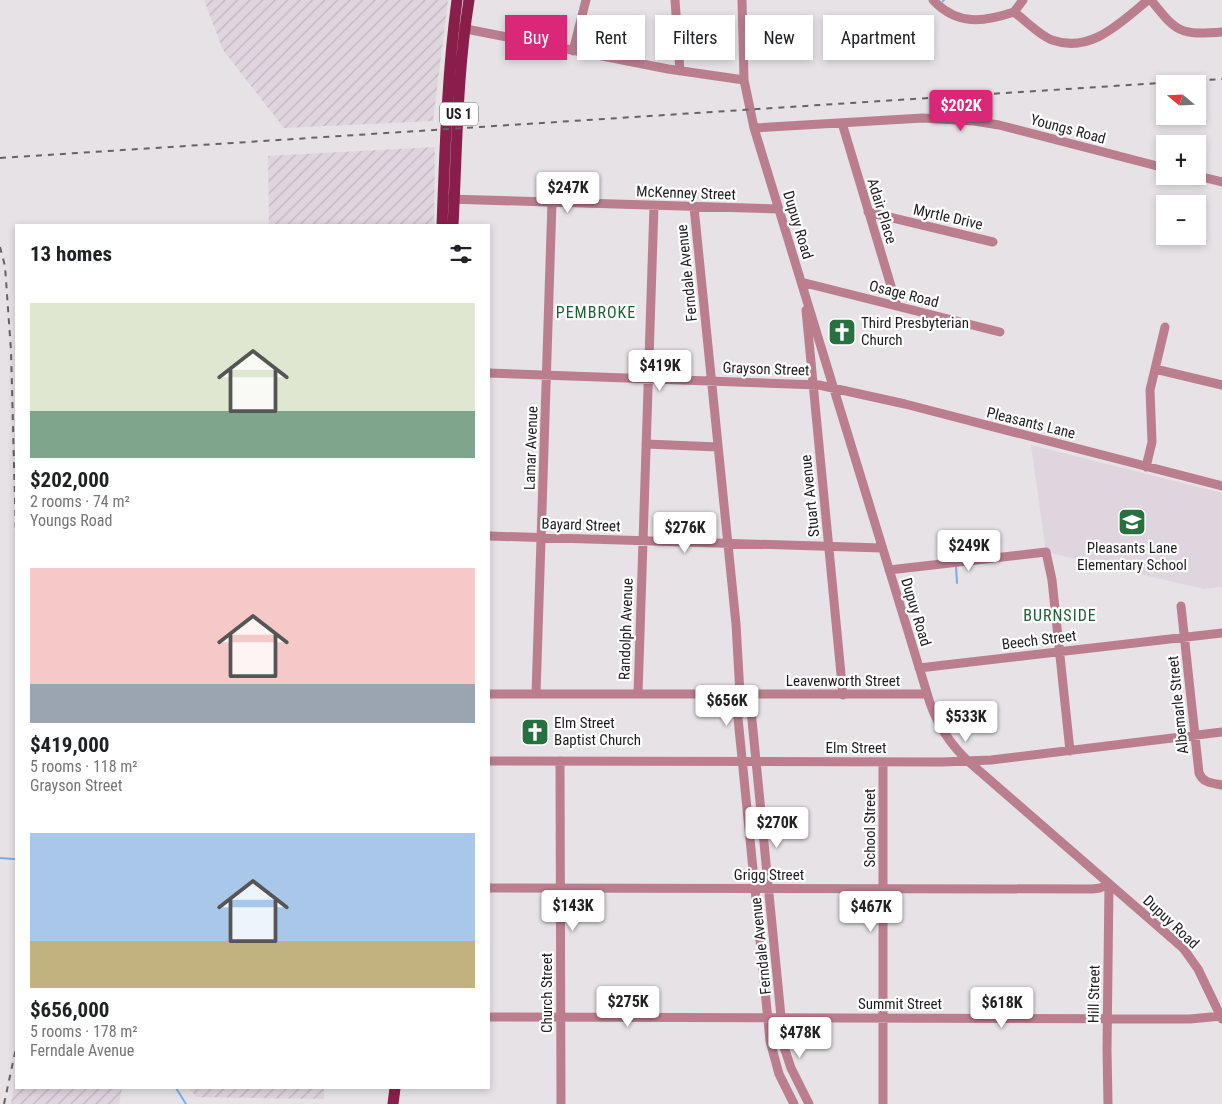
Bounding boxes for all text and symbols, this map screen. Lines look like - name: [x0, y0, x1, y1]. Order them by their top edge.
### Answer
- chip: Buy: [505, 15, 567, 60]
- chip: Rent: [577, 15, 645, 60]
- chip: Filters: [655, 15, 735, 60]
- chip: New: [745, 15, 813, 60]
- chip: Apartment: [823, 15, 934, 60]
- north arrow: [1156, 75, 1206, 125]
- map controls: [1156, 75, 1206, 245]
- pin: $202K: [926, 90, 996, 132]
- text: $202K: [940, 96, 982, 115]
- road number: US 1: [440, 102, 478, 126]
- street label: Youngs Road: [1028, 110, 1108, 148]
- button: +: [1156, 135, 1206, 185]
- pin: $247K: [533, 172, 603, 214]
- street label: Adair Place: [864, 176, 900, 246]
- text: $247K: [547, 178, 589, 197]
- street label: McKenney Street: [636, 182, 736, 204]
- street label: Dupuy Road: [779, 189, 817, 261]
- button: −: [1156, 195, 1206, 245]
- street label: Myrtle Drive: [911, 200, 985, 234]
- street label: Ferndale Avenue: [673, 223, 701, 323]
- icon: filters: [447, 240, 475, 268]
- text: 13 homes: [30, 242, 112, 266]
- street label: Osage Road: [867, 277, 941, 311]
- district label: PEMBROKE: [556, 303, 636, 322]
- place label: Third Presbyterian Church: [861, 314, 969, 349]
- church icon: Third Presbyterian Church: [827, 317, 857, 347]
- icon: home: [208, 336, 298, 426]
- pin: $419K: [625, 350, 695, 392]
- text: $419K: [639, 356, 681, 375]
- street label: Grayson Street: [722, 358, 810, 380]
- street label: Pleasants Lane: [985, 403, 1077, 443]
- street label: Lamar Avenue: [521, 406, 541, 490]
- street label: Stuart Avenue: [797, 454, 823, 538]
- text: $202,000: [30, 468, 109, 492]
- text: 2 rooms · 74 m²: [30, 492, 130, 511]
- school or university icon: Pleasants Lane Elementary School: [1117, 507, 1147, 537]
- text: Youngs Road: [30, 511, 112, 530]
- pin: $276K: [650, 512, 720, 554]
- street label: Bayard Street: [541, 515, 621, 535]
- text: $276K: [664, 518, 706, 537]
- pin: $249K: [934, 530, 1004, 572]
- text: $249K: [948, 536, 990, 555]
- place label: Pleasants Lane Elementary School: [1077, 539, 1187, 574]
- street label: Dupuy Road: [897, 576, 935, 648]
- street label: Randolph Avenue: [615, 578, 637, 680]
- icon: home: [208, 601, 298, 691]
- district label: BURNSIDE: [1023, 606, 1097, 625]
- street label: Beech Street: [1001, 626, 1077, 654]
- street label: Albemarle Street: [1164, 655, 1192, 755]
- street label: Leavenworth Street: [786, 672, 900, 690]
- pin: $656K: [692, 684, 762, 727]
- text: $656K: [706, 691, 748, 710]
- pin: $533K: [931, 700, 1001, 743]
- text: $533K: [945, 707, 987, 726]
- place label: Elm Street Baptist Church: [554, 714, 641, 749]
- church icon: Elm Street Baptist Church: [520, 717, 550, 747]
- text: $419,000: [30, 733, 109, 757]
- street label: Elm Street: [826, 739, 886, 757]
- text: 5 rooms · 118 m²: [30, 757, 138, 776]
- text: Grayson Street: [30, 776, 122, 795]
- street label: School Street: [861, 788, 879, 868]
- pin: $270K: [742, 806, 812, 849]
- text: $270K: [756, 813, 798, 832]
- icon: home: [208, 866, 298, 956]
- street label: Grigg Street: [734, 866, 804, 884]
- pin: $143K: [538, 890, 608, 932]
- pin: $467K: [836, 890, 906, 933]
- street label: Dupuy Road: [1139, 891, 1203, 953]
- text: $143K: [552, 896, 594, 915]
- street label: Ferndale Avenue: [747, 896, 775, 996]
- text: $467K: [850, 897, 892, 916]
- street label: Church Street: [538, 953, 556, 1033]
- street label: Hill Street: [1084, 965, 1104, 1023]
- pin: $275K: [593, 986, 663, 1028]
- pin: $618K: [967, 986, 1037, 1029]
- text: $275K: [607, 992, 649, 1011]
- text: $618K: [981, 993, 1023, 1012]
- street label: Summit Street: [858, 995, 942, 1013]
- text: $656,000: [30, 998, 109, 1022]
- pin: $478K: [765, 1016, 835, 1059]
- text: 5 rooms · 178 m²: [30, 1022, 138, 1041]
- text: $478K: [779, 1023, 821, 1042]
- text: Ferndale Avenue: [30, 1041, 134, 1060]

